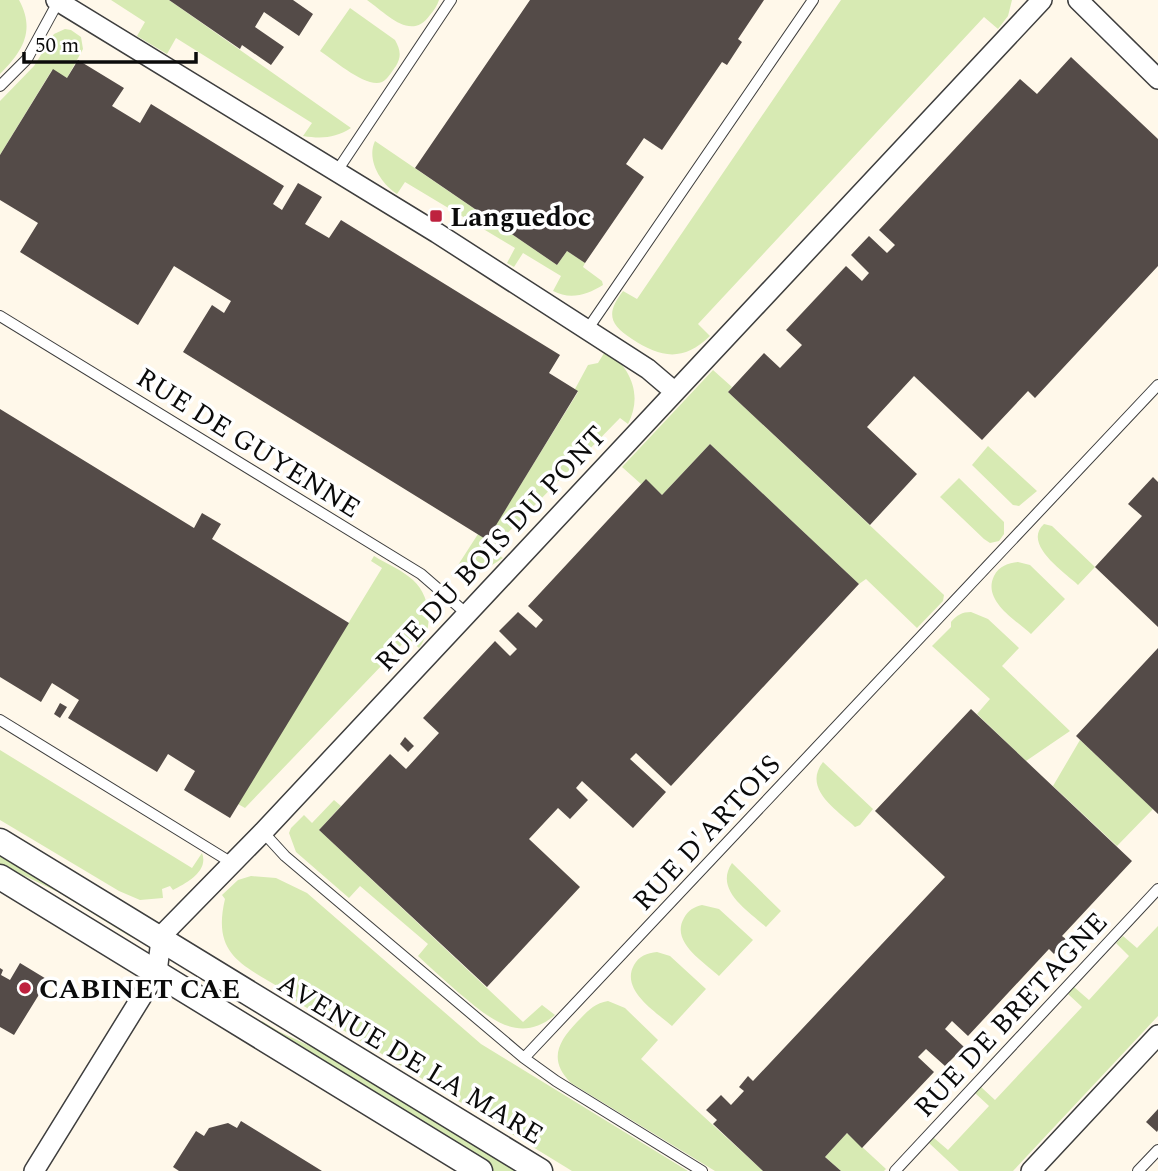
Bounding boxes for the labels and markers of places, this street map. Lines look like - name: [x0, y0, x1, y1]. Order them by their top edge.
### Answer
- place label: Languedoc: [450, 196, 591, 239]
- marker: Languedoc: [428, 208, 444, 224]
- place label: CABINET CAE: [39, 968, 240, 1011]
- marker: CABINET CAE: [17, 980, 33, 996]

